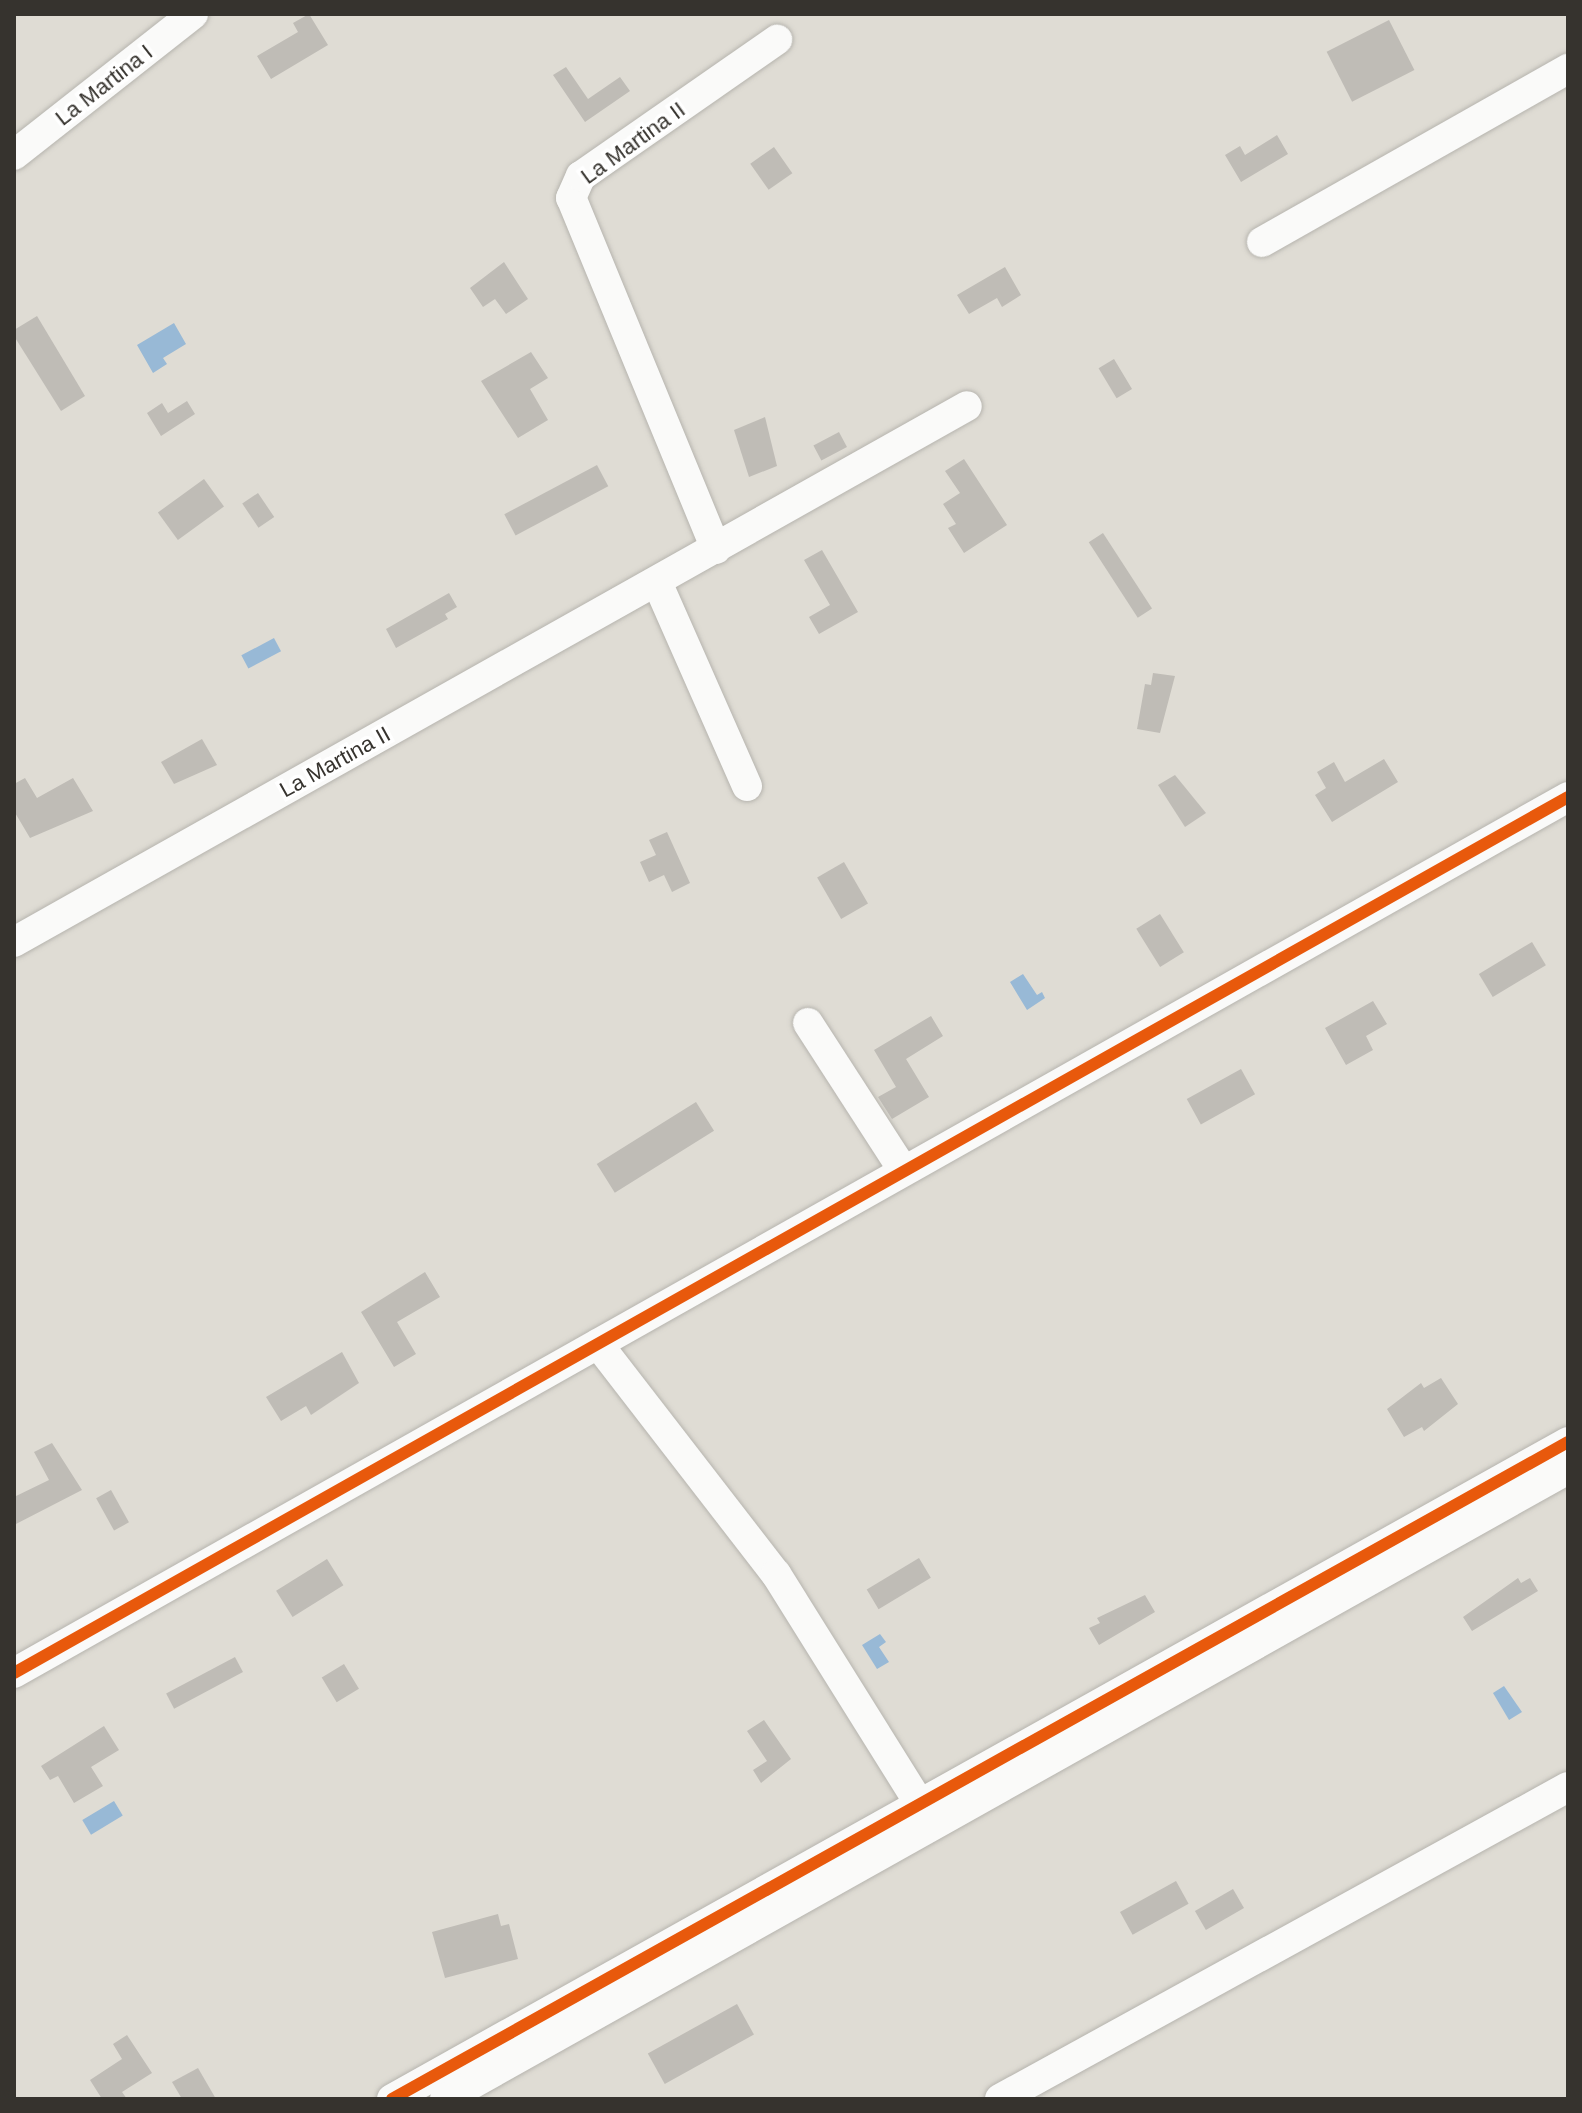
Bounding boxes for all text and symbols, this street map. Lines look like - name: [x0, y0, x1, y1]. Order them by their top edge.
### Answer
- street label: La Martina I: [50, 39, 158, 131]
- street label: La Martina II: [576, 96, 690, 190]
- street label: La Martina II: [275, 721, 395, 803]

